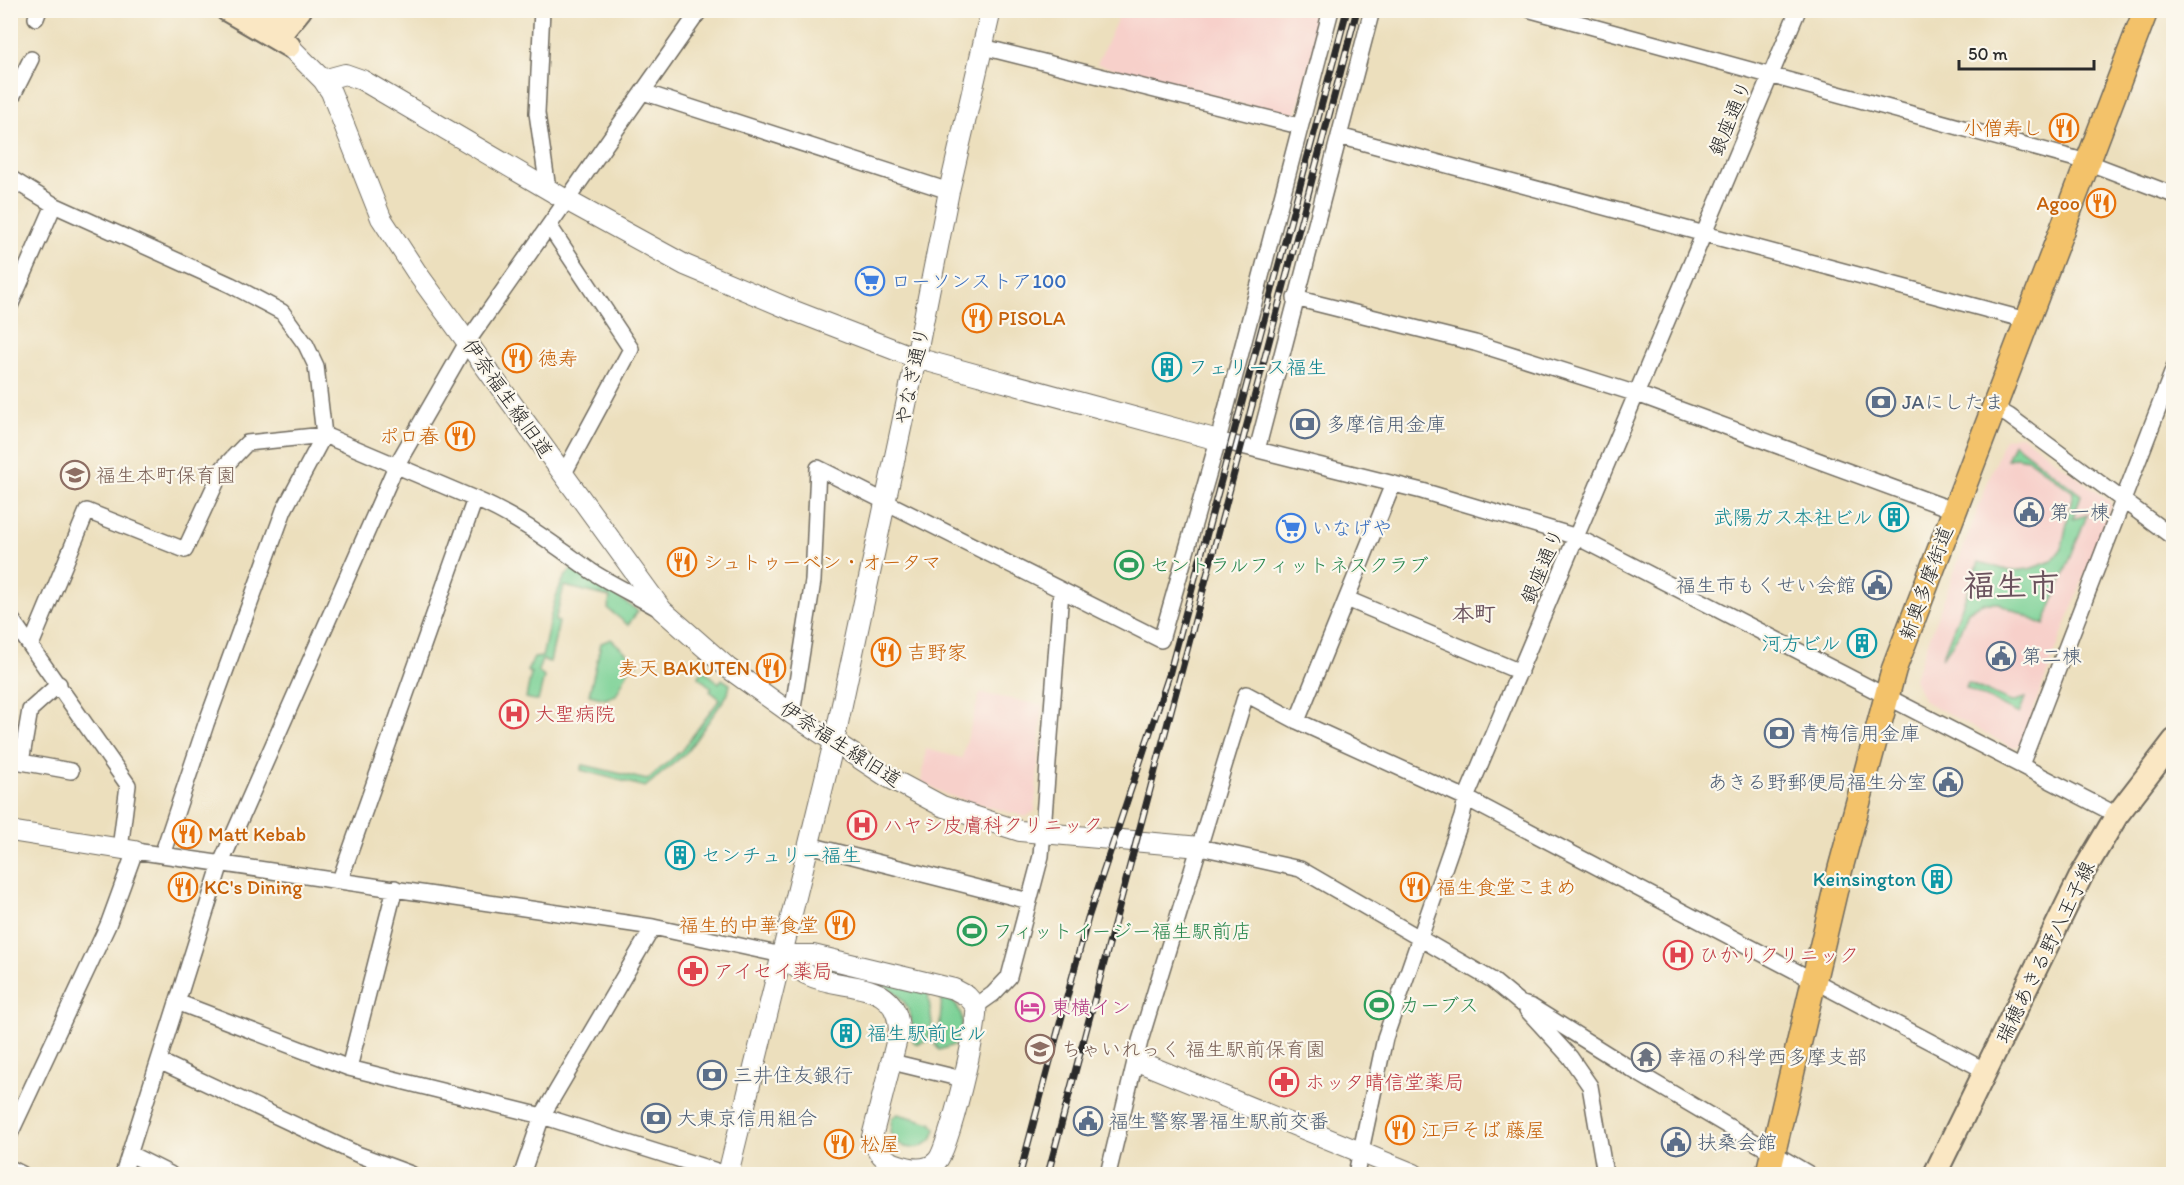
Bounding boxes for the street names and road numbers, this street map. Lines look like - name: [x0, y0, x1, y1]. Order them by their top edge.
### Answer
- street label: 銀座通り: [1703, 76, 1757, 160]
- street label: やなぎ通り: [890, 325, 934, 427]
- street label: 伊奈福生線旧道: [458, 334, 558, 462]
- street label: 新奥多摩街道: [1894, 523, 1958, 643]
- street label: 銀座通り: [1515, 524, 1569, 608]
- street label: 伊奈福生線旧道: [776, 696, 906, 792]
- street label: 瑞穂あきる野八王子線: [1990, 857, 2100, 1047]

